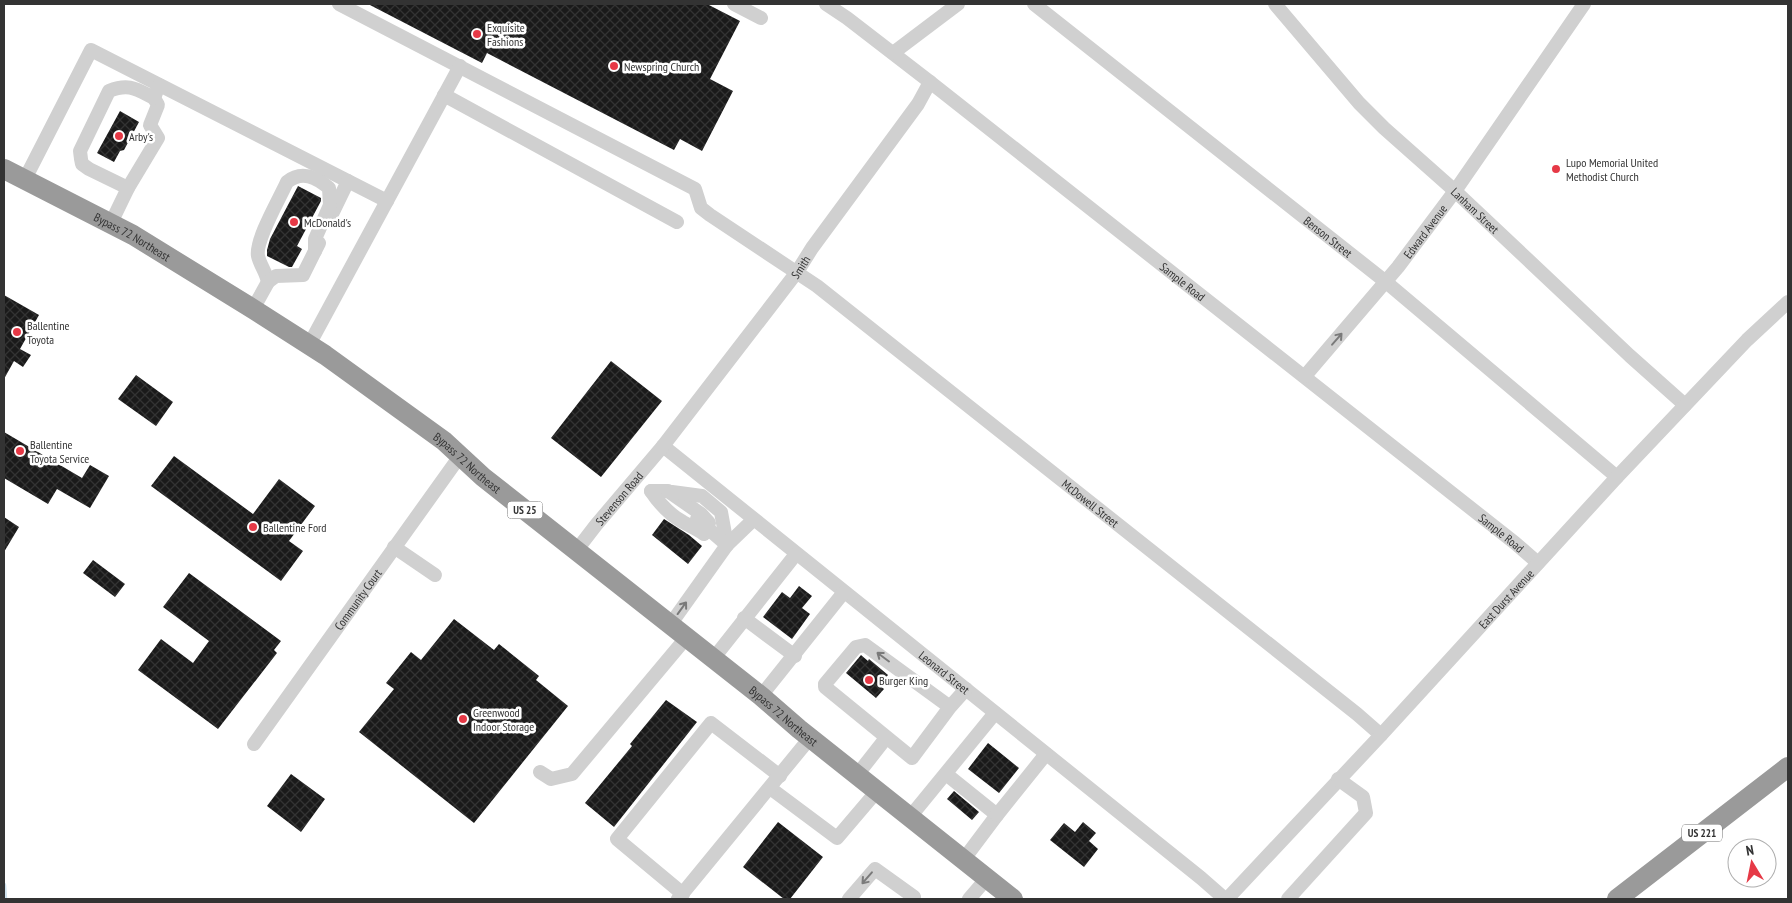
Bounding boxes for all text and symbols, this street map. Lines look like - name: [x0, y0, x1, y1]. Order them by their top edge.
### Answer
- place label: Exquisite Fashions: [487, 20, 525, 49]
- marker: Exquisite Fashions: [471, 28, 483, 40]
- place label: Newspring Church: [624, 59, 699, 74]
- marker: Newspring Church: [608, 60, 620, 72]
- place label: Arby's: [129, 129, 153, 144]
- marker: Arby's: [113, 130, 125, 142]
- place label: Lupo Memorial United Methodist Church: [1566, 155, 1658, 184]
- marker: Lupo Memorial United Methodist Church: [1550, 163, 1562, 175]
- street label: Lanham Street: [1448, 184, 1503, 237]
- street label: Edward Avenue: [1400, 201, 1450, 261]
- street label: Bypass 72 Northeast: [92, 209, 174, 264]
- street label: Benson Street: [1301, 213, 1356, 261]
- place label: McDonald's: [304, 215, 351, 230]
- marker: McDonald's: [288, 216, 300, 228]
- street label: Smith: [787, 253, 813, 281]
- street label: Sample Road: [1157, 259, 1209, 304]
- place label: Ballentine Toyota: [27, 318, 69, 347]
- marker: Ballentine Toyota: [11, 326, 23, 338]
- one-way arrow: [1331, 333, 1342, 346]
- street label: Bypass 72 Northeast: [431, 429, 505, 497]
- place label: Ballentine Toyota Service: [30, 437, 89, 466]
- marker: Ballentine Toyota Service: [14, 445, 26, 457]
- street label: Stevenson Road: [592, 468, 646, 528]
- street label: McDowell Street: [1059, 476, 1123, 530]
- road number: US 25: [508, 502, 542, 518]
- street label: Sample Road: [1476, 510, 1528, 555]
- place label: Ballentine Ford: [263, 520, 327, 535]
- marker: Ballentine Ford: [247, 521, 259, 533]
- street label: Community Court: [331, 565, 385, 633]
- street label: East Durst Avenue: [1475, 566, 1537, 631]
- one-way arrow: [677, 601, 687, 615]
- street label: Leonard Street: [916, 647, 973, 697]
- one-way arrow: [876, 652, 890, 662]
- place label: Burger King: [879, 673, 928, 688]
- marker: Burger King: [863, 674, 875, 686]
- street label: Bypass 72 Northeast: [746, 682, 822, 749]
- place label: Greenwood Indoor Storage: [473, 705, 534, 734]
- marker: Greenwood Indoor Storage: [457, 713, 469, 725]
- road number: US 221: [1682, 824, 1722, 841]
- north arrow: [1727, 838, 1777, 888]
- text: N: [1744, 841, 1755, 860]
- one-way arrow: [862, 871, 873, 884]

